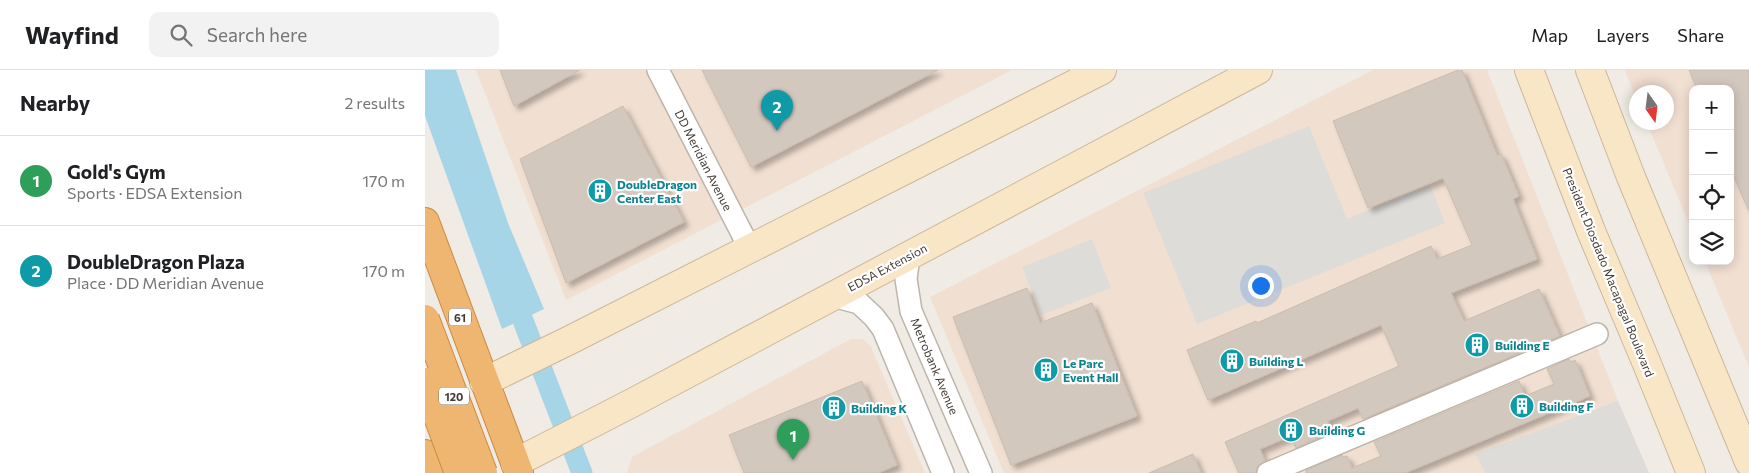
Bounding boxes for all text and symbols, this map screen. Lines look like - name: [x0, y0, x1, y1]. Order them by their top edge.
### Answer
- search box: [149, 12, 499, 57]
- text: Wayfind: [25, 20, 119, 49]
- icon: search: [167, 21, 195, 49]
- text: Search here: [207, 23, 307, 46]
- text: Map: [1531, 24, 1568, 46]
- text: Layers: [1596, 24, 1649, 46]
- text: Share: [1677, 24, 1724, 46]
- north arrow: [1629, 85, 1674, 130]
- map controls: [1689, 85, 1734, 265]
- button: +: [1689, 85, 1734, 130]
- text: Nearby: [20, 90, 90, 115]
- pin: 2: [761, 90, 793, 131]
- text: 2 results: [344, 93, 405, 112]
- street label: DD Meridian Avenue: [673, 107, 735, 213]
- button: −: [1689, 130, 1734, 175]
- text: Gold's Gym: [67, 160, 166, 183]
- street label: President Diosdado Macapagal Boulevard: [1560, 165, 1658, 379]
- text: 1: [32, 171, 40, 190]
- text: 170 m: [362, 171, 405, 190]
- button: locate: [1689, 175, 1734, 220]
- place label: DoubleDragon Center East: [617, 177, 697, 205]
- building icon: DoubleDragon Center East: [587, 178, 613, 204]
- text: Sports · EDSA Extension: [67, 183, 243, 202]
- button: layers: [1689, 220, 1734, 265]
- street label: EDSA Extension: [845, 240, 929, 294]
- text: DoubleDragon Plaza: [67, 250, 245, 273]
- text: 2: [31, 261, 41, 280]
- text: 170 m: [362, 261, 405, 280]
- text: Place · DD Meridian Avenue: [67, 273, 264, 292]
- your location: [1248, 273, 1274, 299]
- road number: 61: [449, 308, 471, 326]
- street label: Metrobank Avenue: [908, 316, 962, 416]
- building icon: Building E: [1464, 332, 1490, 358]
- place label: Building E: [1495, 338, 1550, 352]
- building icon: Building L: [1219, 348, 1245, 374]
- place label: Building L: [1249, 354, 1304, 368]
- place label: Le Parc Event Hall: [1063, 356, 1119, 384]
- building icon: Le Parc Event Hall: [1033, 357, 1059, 383]
- road number: 120: [439, 388, 469, 404]
- building icon: Building F: [1509, 393, 1535, 419]
- building icon: Building K: [821, 395, 847, 421]
- place label: Building F: [1539, 399, 1594, 413]
- place label: Building K: [851, 401, 908, 415]
- building icon: Building G: [1278, 417, 1304, 443]
- pin: 1: [777, 419, 809, 460]
- place label: Building G: [1309, 423, 1366, 437]

